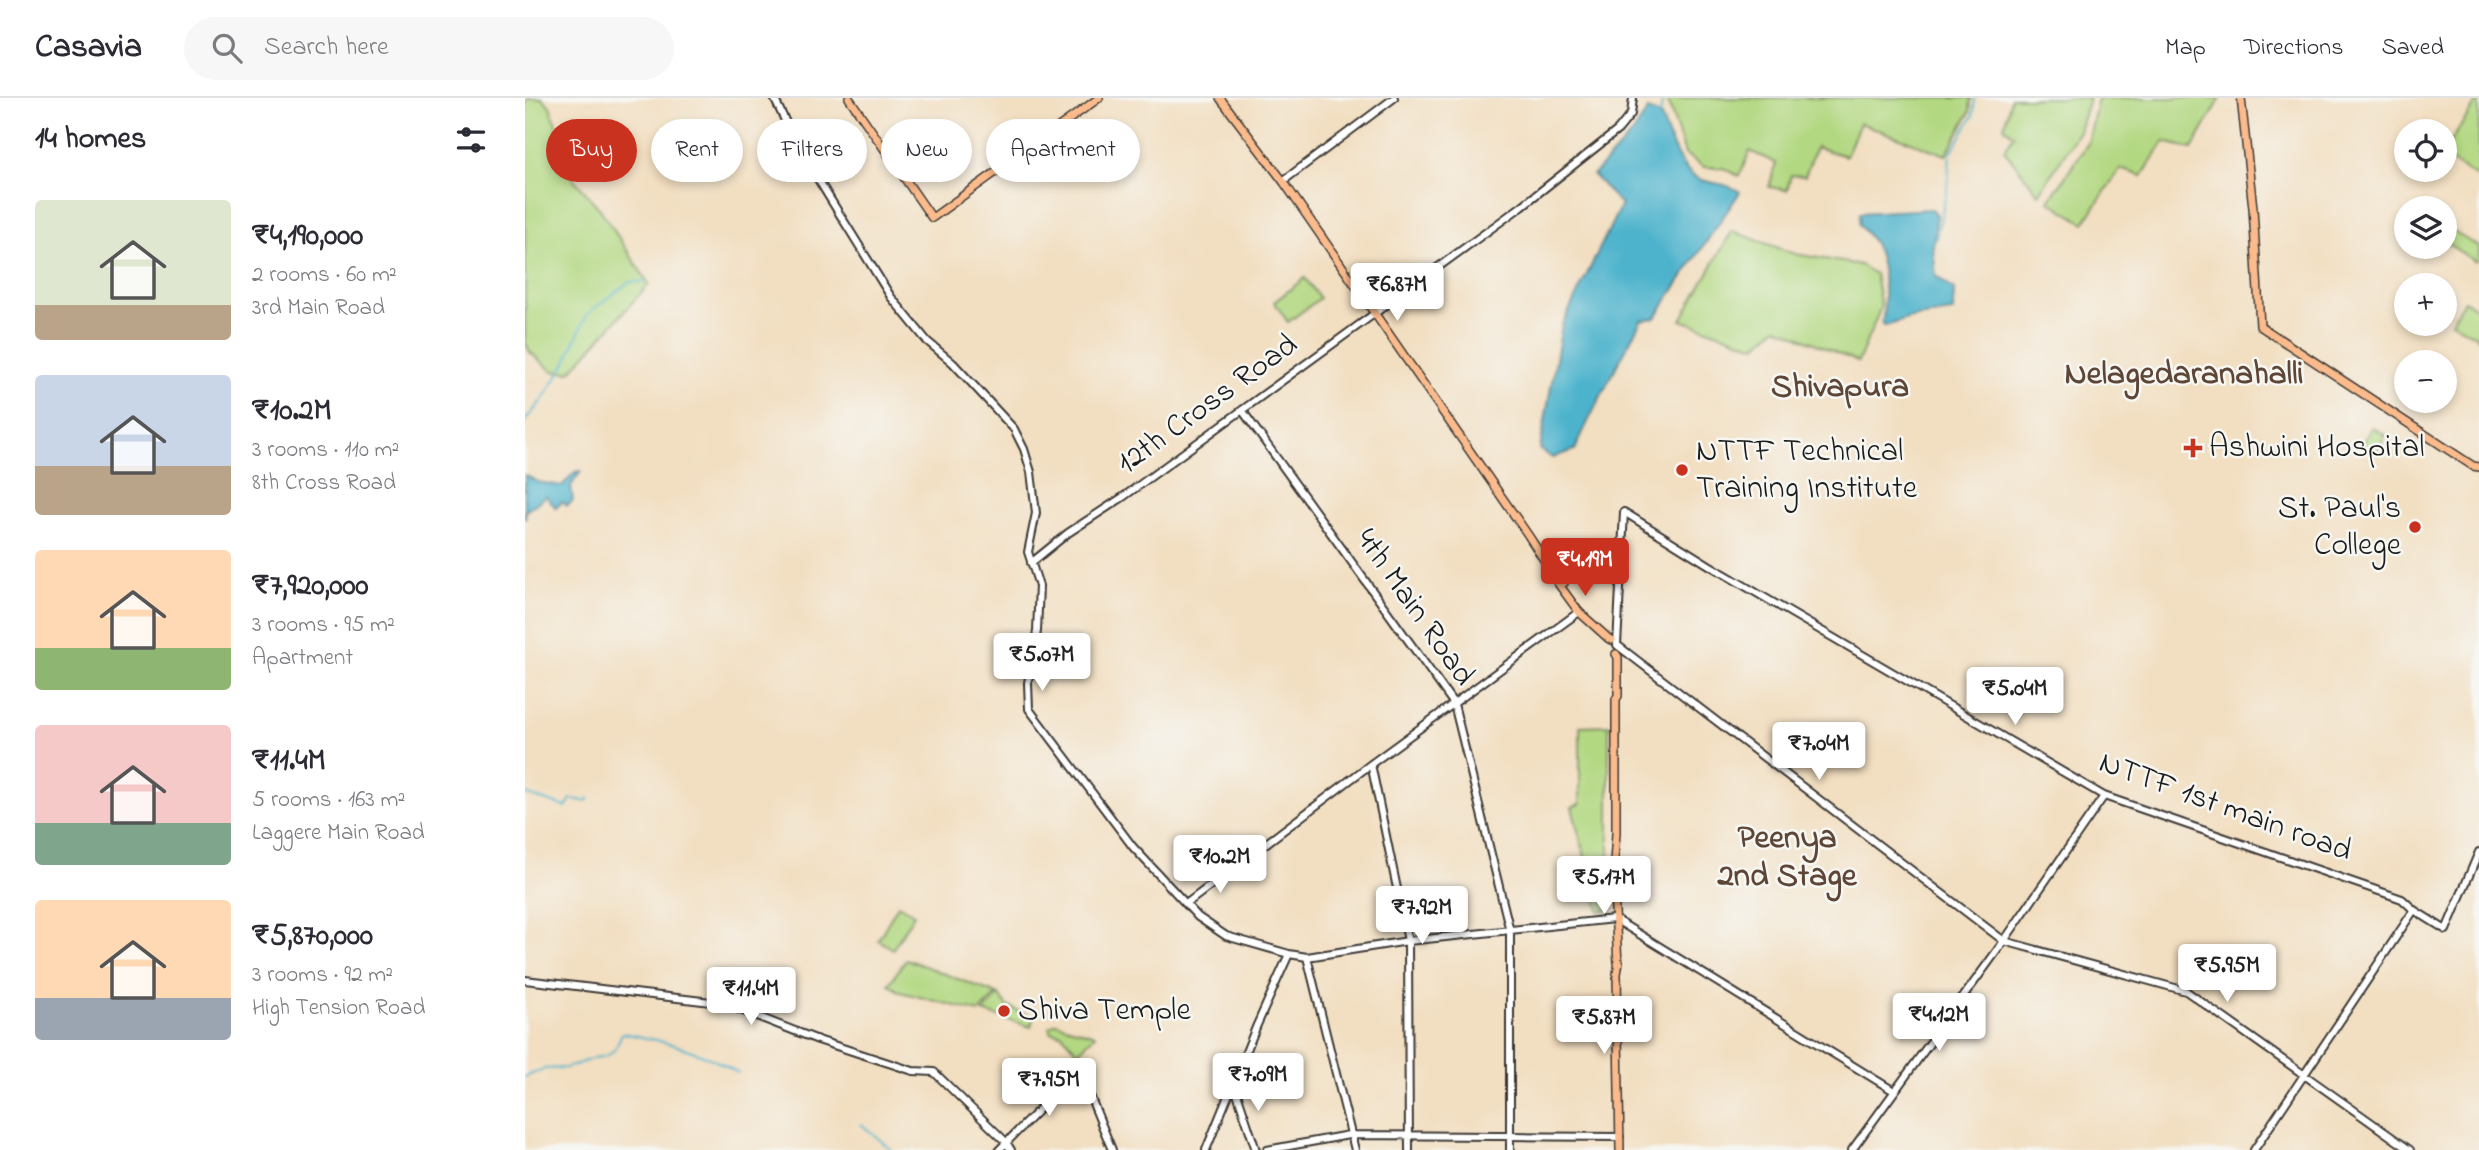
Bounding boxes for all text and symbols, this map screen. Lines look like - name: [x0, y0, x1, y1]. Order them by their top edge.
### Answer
- search box: [184, 17, 674, 80]
- text: Casavia: [35, 24, 142, 72]
- icon: search: [208, 29, 246, 67]
- text: Search here: [264, 29, 389, 67]
- text: Map: [2165, 31, 2206, 66]
- text: Directions: [2244, 31, 2343, 66]
- text: Saved: [2381, 31, 2444, 66]
- text: 14 homes: [35, 118, 146, 162]
- chip: Buy: [546, 119, 637, 182]
- chip: Rent: [651, 119, 743, 182]
- chip: Filters: [757, 119, 867, 182]
- chip: New: [881, 119, 972, 182]
- chip: Apartment: [986, 119, 1140, 182]
- map controls: [2394, 119, 2457, 413]
- button: locate: [2394, 119, 2457, 182]
- icon: filters: [452, 121, 490, 159]
- button: layers: [2394, 196, 2457, 259]
- text: ₹4,190,000: [252, 215, 363, 259]
- icon: home: [91, 228, 175, 312]
- text: 2 rooms · 60 m²: [252, 259, 397, 292]
- pin: ₹6.87M: [1340, 264, 1454, 323]
- text: ₹6.87M: [1367, 269, 1427, 302]
- button: +: [2394, 273, 2457, 336]
- text: 3rd Main Road: [252, 292, 385, 325]
- street label: 12th Cross Road: [1107, 323, 1309, 487]
- button: −: [2394, 350, 2457, 413]
- district label: Nelagedaranahalli: [2064, 351, 2304, 400]
- district label: Shivapura: [1771, 364, 1909, 412]
- text: ₹10.2M: [252, 390, 332, 434]
- icon: home: [91, 403, 175, 487]
- place label: Ashwini Hospital: [2209, 425, 2425, 472]
- place label: NTTF Technical Training Institute: [1696, 429, 1918, 513]
- text: 3 rooms · 110 m²: [252, 434, 399, 467]
- marker: Ashwini Hospital: [2183, 438, 2203, 458]
- marker: NTTF Technical Training Institute: [1674, 462, 1690, 478]
- text: 8th Cross Road: [252, 467, 396, 500]
- place label: St. Paul's College: [2278, 486, 2402, 570]
- marker: St. Paul's College: [2407, 519, 2423, 535]
- street label: 4th Main Road: [1342, 520, 1486, 696]
- pin: ₹4.19M: [1528, 538, 1642, 598]
- text: ₹4.19M: [1557, 544, 1613, 577]
- text: ₹7,920,000: [252, 565, 368, 609]
- icon: home: [91, 578, 175, 662]
- text: 3 rooms · 95 m²: [252, 609, 395, 642]
- pin: ₹5.07M: [985, 634, 1099, 693]
- text: ₹5.07M: [1009, 639, 1075, 672]
- text: Apartment: [252, 642, 353, 675]
- pin: ₹5.04M: [1958, 668, 2072, 727]
- text: ₹5.04M: [1982, 673, 2048, 706]
- pin: ₹7.04M: [1762, 722, 1876, 782]
- text: ₹7.04M: [1788, 728, 1850, 761]
- text: ₹11.4M: [252, 740, 326, 784]
- street label: NTTF 1st main road: [2092, 740, 2358, 876]
- icon: home: [91, 753, 175, 837]
- text: 5 rooms · 163 m²: [252, 784, 405, 817]
- district label: Peenya 2nd Stage: [1716, 815, 1858, 902]
- text: Laggere Main Road: [252, 817, 425, 850]
- pin: ₹10.2M: [1163, 836, 1277, 895]
- text: ₹10.2M: [1189, 841, 1251, 874]
- pin: ₹5.17M: [1547, 856, 1661, 916]
- text: ₹5.17M: [1573, 862, 1635, 895]
- pin: ₹7.92M: [1365, 886, 1479, 946]
- text: ₹7.92M: [1392, 892, 1452, 925]
- text: ₹5,870,000: [252, 915, 373, 959]
- icon: home: [91, 928, 175, 1012]
- pin: ₹5.95M: [2170, 944, 2284, 1004]
- text: ₹5.95M: [2194, 950, 2260, 983]
- text: 3 rooms · 92 m²: [252, 959, 393, 992]
- pin: ₹11.4M: [694, 968, 808, 1027]
- text: ₹11.4M: [723, 973, 779, 1006]
- place label: Shiva Temple: [1018, 988, 1191, 1035]
- text: High Tension Road: [252, 992, 425, 1025]
- pin: ₹4.12M: [1882, 993, 1996, 1053]
- pin: ₹5.87M: [1547, 996, 1661, 1056]
- text: ₹4.12M: [1909, 999, 1969, 1032]
- text: ₹5.87M: [1572, 1002, 1636, 1035]
- marker: Shiva Temple: [996, 1003, 1012, 1019]
- pin: ₹7.09M: [1201, 1054, 1315, 1113]
- pin: ₹7.95M: [992, 1058, 1106, 1118]
- text: ₹7.09M: [1229, 1059, 1287, 1092]
- text: ₹7.95M: [1018, 1064, 1080, 1097]

